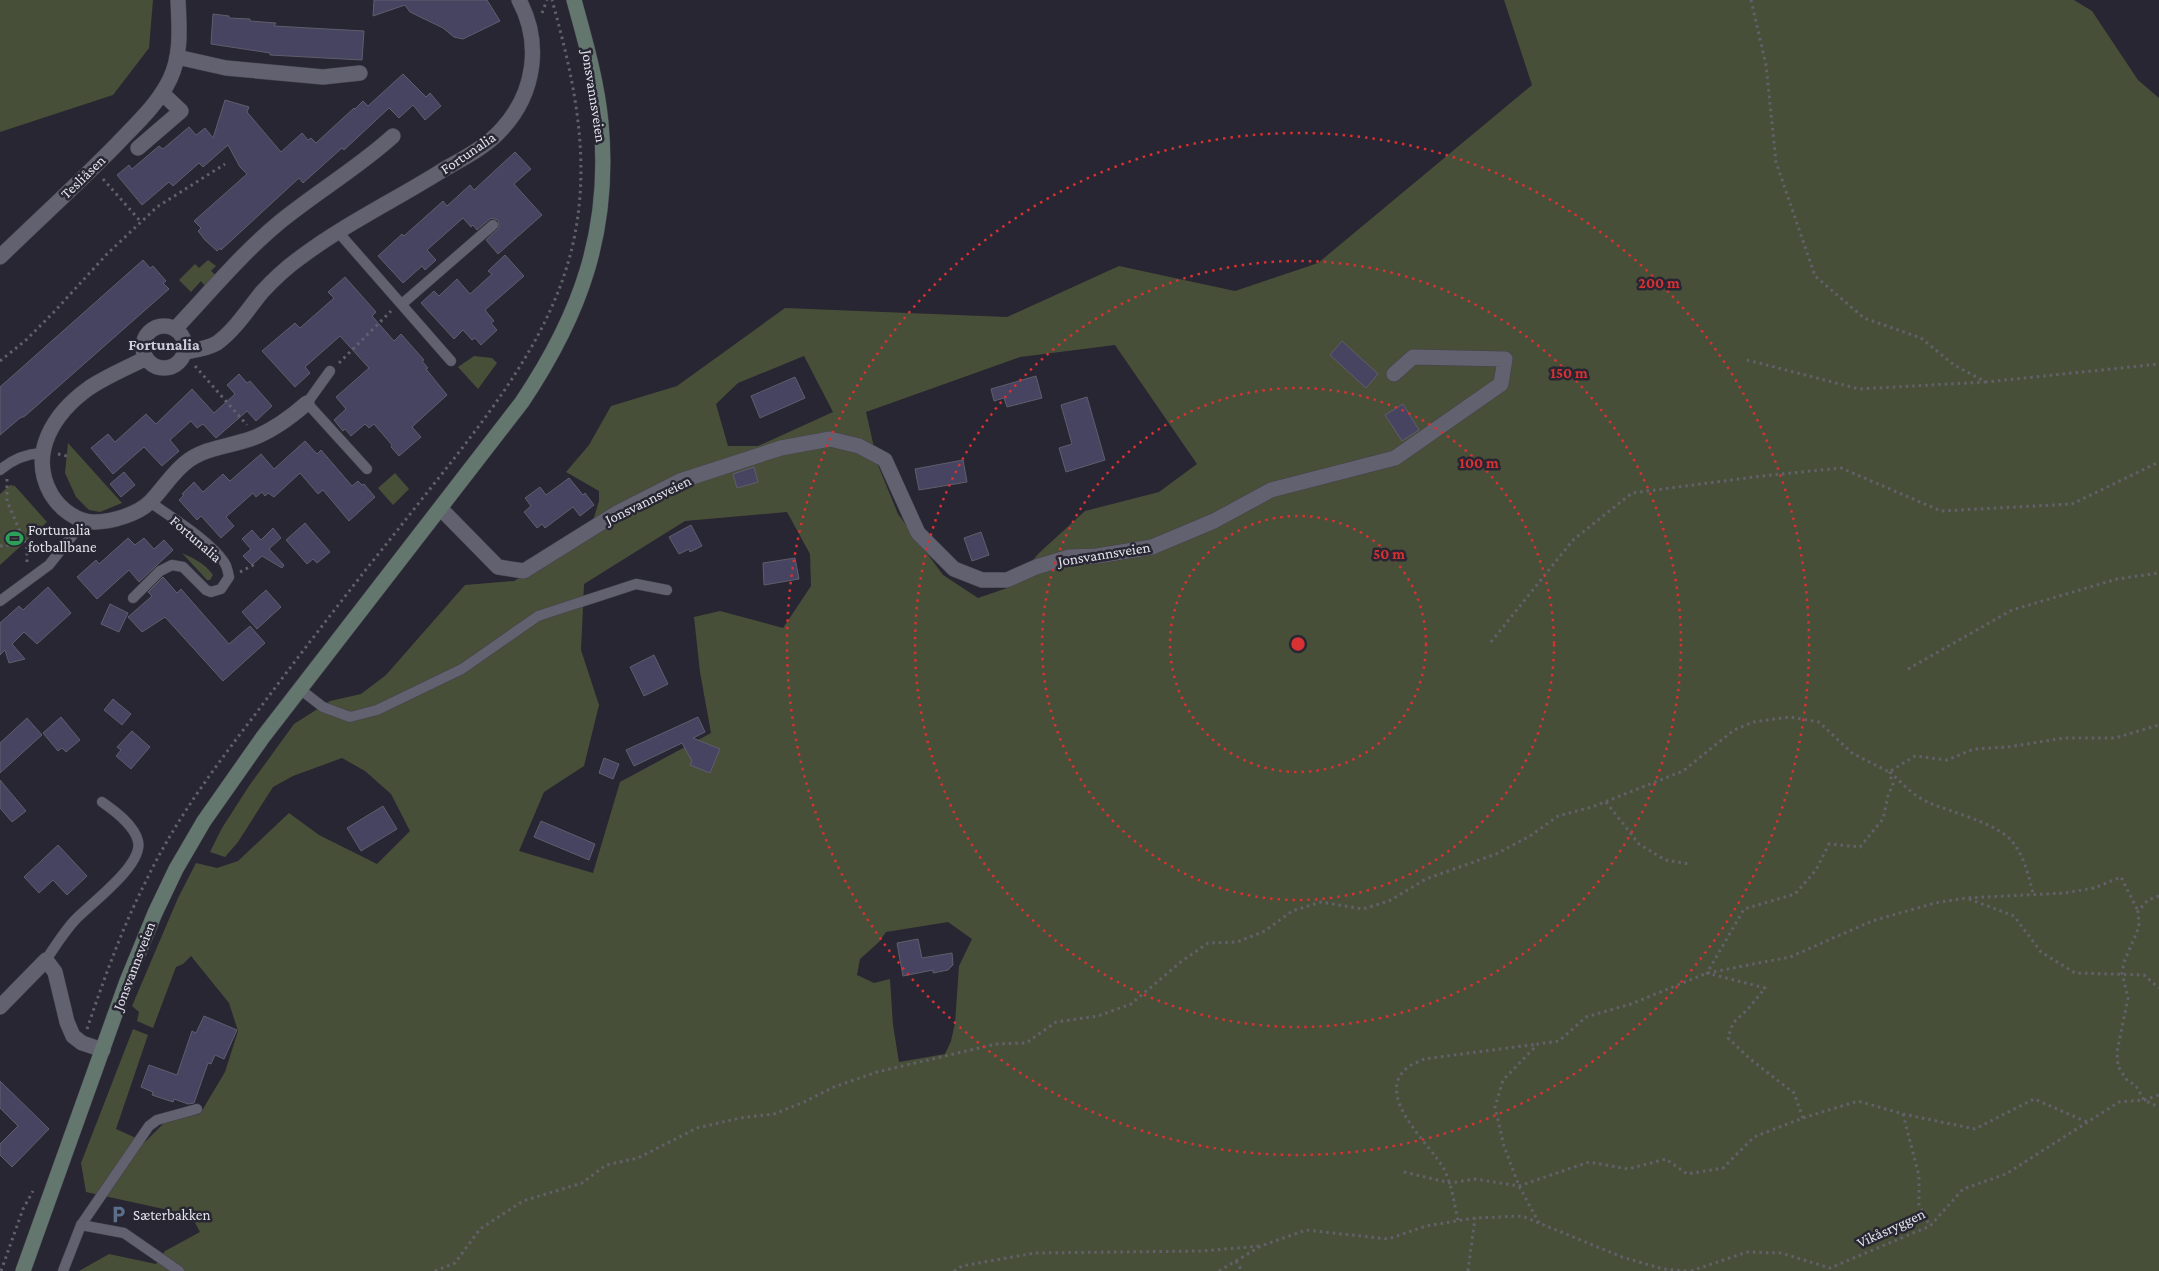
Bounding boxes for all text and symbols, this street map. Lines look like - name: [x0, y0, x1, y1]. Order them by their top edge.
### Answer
- street label: Jonsvannsveien: [577, 47, 609, 144]
- street label: Fortunalia: [438, 129, 498, 177]
- street label: Tesliåsen: [58, 152, 108, 202]
- text: 200 m: [1638, 275, 1680, 291]
- district label: Fortunalia: [128, 336, 200, 353]
- text: 150 m: [1550, 365, 1588, 381]
- text: 100 m: [1459, 455, 1499, 471]
- street label: Jonsvannsveien: [601, 472, 694, 529]
- street label: Fortunalia: [167, 512, 225, 566]
- place label: Fortunalia fotballbane: [28, 522, 97, 555]
- sports icon: Fortunalia fotballbane: [4, 529, 24, 549]
- street label: Jonsvannsveien: [1055, 539, 1152, 571]
- text: 50 m: [1373, 546, 1405, 562]
- centre of rings: [1289, 635, 1307, 653]
- street label: Jonsvannsveien: [109, 920, 159, 1015]
- parking icon: Sæterbakken: [109, 1205, 129, 1225]
- street label: Vikåsryggen: [1854, 1205, 1928, 1252]
- place label: Sæterbakken: [133, 1207, 210, 1223]

